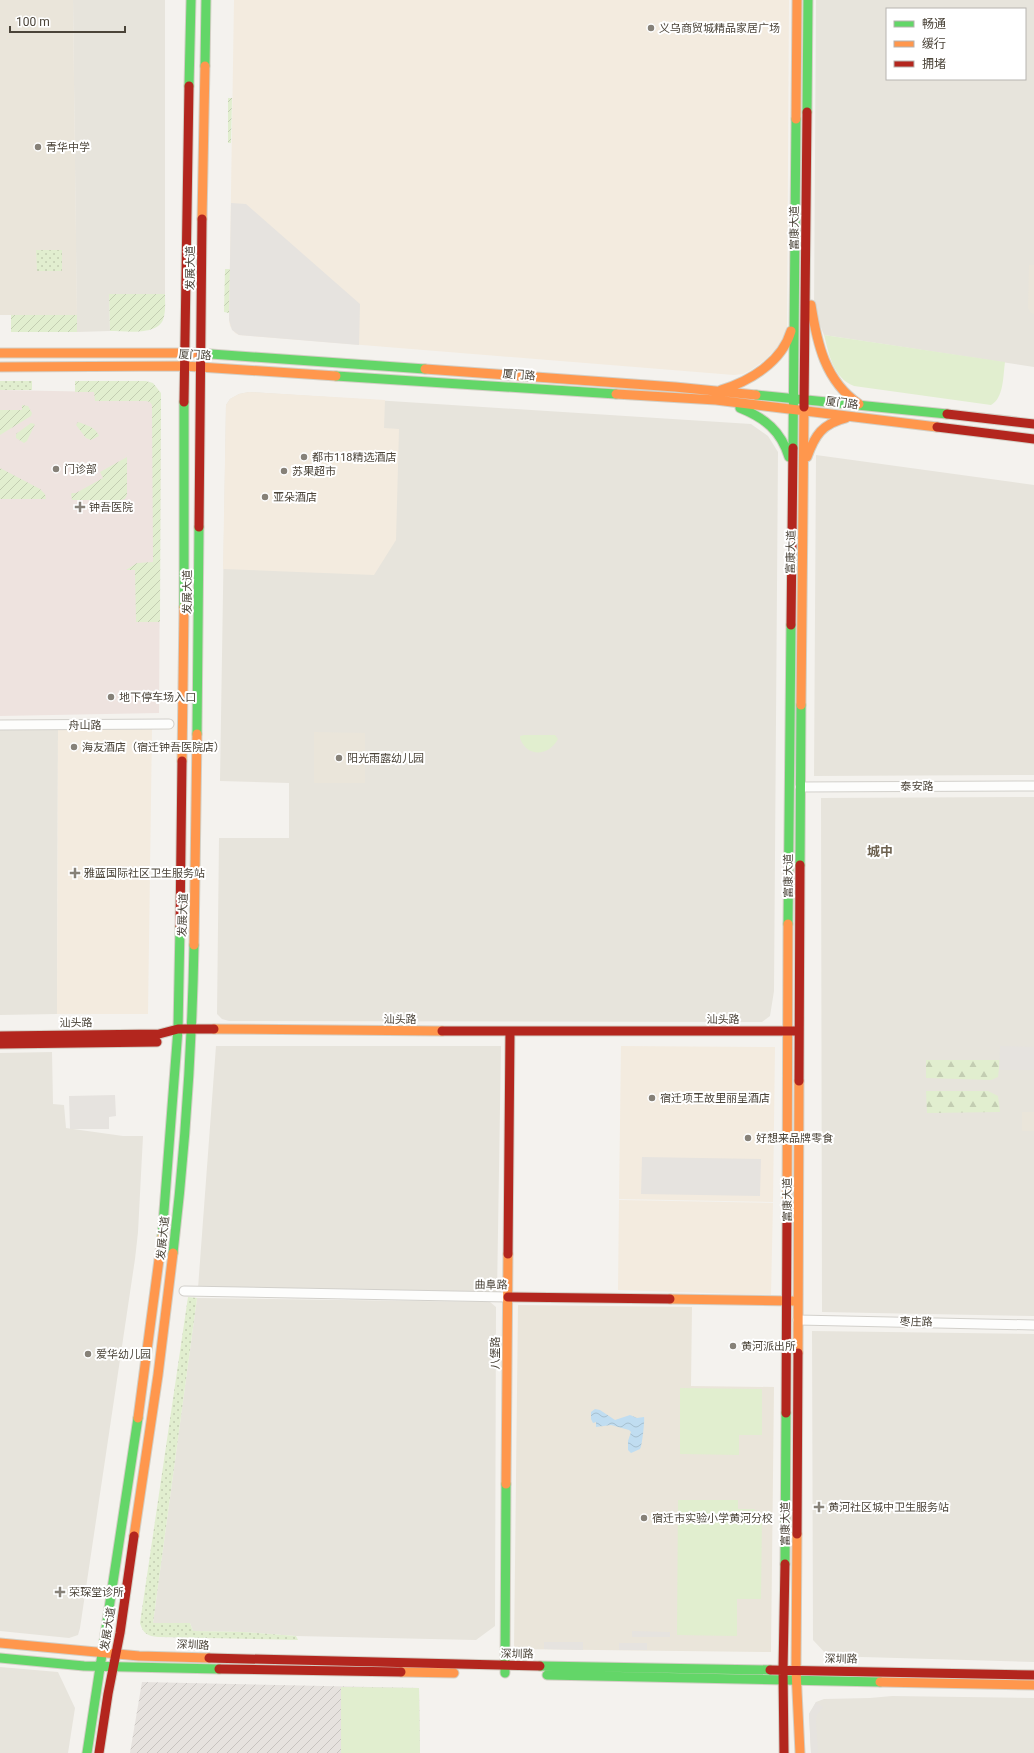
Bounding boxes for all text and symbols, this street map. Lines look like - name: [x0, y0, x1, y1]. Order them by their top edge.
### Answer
- scale bar: [10, 8, 125, 34]
- legend: [886, 8, 1026, 80]
- text: 100 m: [16, 15, 50, 29]
- text: 畅通: [922, 17, 946, 31]
- place label: 义乌商贸城精品家居广场: [659, 22, 780, 35]
- marker: 义乌商贸城精品家居广场: [646, 23, 656, 33]
- text: 缓行: [922, 37, 946, 51]
- text: 拥堵: [922, 57, 946, 71]
- place label: 青华中学: [46, 141, 90, 154]
- marker: 青华中学: [33, 142, 43, 152]
- street label: 富康大道: [788, 206, 801, 250]
- street label: 发展大道: [184, 246, 197, 290]
- street label: 厦门路: [178, 348, 212, 362]
- street label: 厦门路: [502, 367, 536, 383]
- street label: 厦门路: [825, 395, 859, 411]
- place label: 都市118精选酒店: [312, 451, 397, 464]
- marker: 都市118精选酒店: [299, 452, 309, 462]
- place label: 门诊部: [64, 463, 97, 476]
- marker: 门诊部: [51, 464, 61, 474]
- place label: 苏果超市: [292, 465, 336, 478]
- marker: 苏果超市: [279, 466, 289, 476]
- place label: 亚朵酒店: [273, 491, 317, 504]
- marker: 亚朵酒店: [260, 492, 270, 502]
- marker: 钟吾医院: [74, 501, 86, 513]
- place label: 钟吾医院: [89, 501, 133, 514]
- street label: 富康大道: [784, 530, 798, 574]
- street label: 发展大道: [181, 570, 194, 614]
- place label: 地下停车场入口: [119, 691, 196, 704]
- marker: 地下停车场入口: [106, 692, 116, 702]
- street label: 舟山路: [69, 719, 102, 732]
- place label: 海友酒店（宿迁钟吾医院店）: [82, 741, 225, 754]
- marker: 海友酒店（宿迁钟吾医院店）: [69, 742, 79, 752]
- place label: 阳光雨露幼儿园: [347, 752, 424, 765]
- marker: 阳光雨露幼儿园: [334, 753, 344, 763]
- street label: 泰安路: [901, 780, 934, 793]
- district label: 城中: [867, 844, 893, 859]
- street label: 富康大道: [782, 854, 795, 898]
- marker: 雅蓝国际社区卫生服务站: [69, 867, 81, 879]
- place label: 雅蓝国际社区卫生服务站: [84, 867, 205, 880]
- street label: 发展大道: [176, 893, 190, 937]
- street label: 汕头路: [384, 1013, 417, 1026]
- street label: 汕头路: [707, 1013, 740, 1026]
- street label: 汕头路: [59, 1016, 93, 1030]
- place label: 宿迁项王故里丽呈酒店: [660, 1092, 770, 1105]
- marker: 宿迁项王故里丽呈酒店: [647, 1093, 657, 1103]
- place label: 好想来品牌零食: [756, 1132, 833, 1145]
- marker: 好想来品牌零食: [743, 1133, 753, 1143]
- street label: 富康大道: [781, 1178, 794, 1222]
- street label: 发展大道: [154, 1215, 172, 1261]
- street label: 曲阜路: [474, 1278, 508, 1292]
- street label: 枣庄路: [899, 1315, 933, 1329]
- street label: 八堡路: [489, 1337, 502, 1370]
- place label: 黄河派出所: [741, 1340, 796, 1353]
- marker: 黄河派出所: [728, 1341, 738, 1351]
- place label: 爱华幼儿园: [96, 1348, 151, 1361]
- marker: 爱华幼儿园: [83, 1349, 93, 1359]
- marker: 黄河社区城中卫生服务站: [813, 1501, 825, 1513]
- place label: 黄河社区城中卫生服务站: [828, 1501, 949, 1514]
- street label: 富康大道: [779, 1502, 792, 1546]
- place label: 宿迁市实验小学黄河分校: [652, 1512, 773, 1525]
- marker: 宿迁市实验小学黄河分校: [639, 1513, 649, 1523]
- marker: 荣琛堂诊所: [54, 1586, 66, 1598]
- place label: 荣琛堂诊所: [69, 1586, 124, 1599]
- street label: 发展大道: [98, 1606, 118, 1652]
- street label: 深圳路: [176, 1638, 210, 1652]
- street label: 深圳路: [500, 1647, 534, 1661]
- street label: 深圳路: [824, 1652, 858, 1666]

